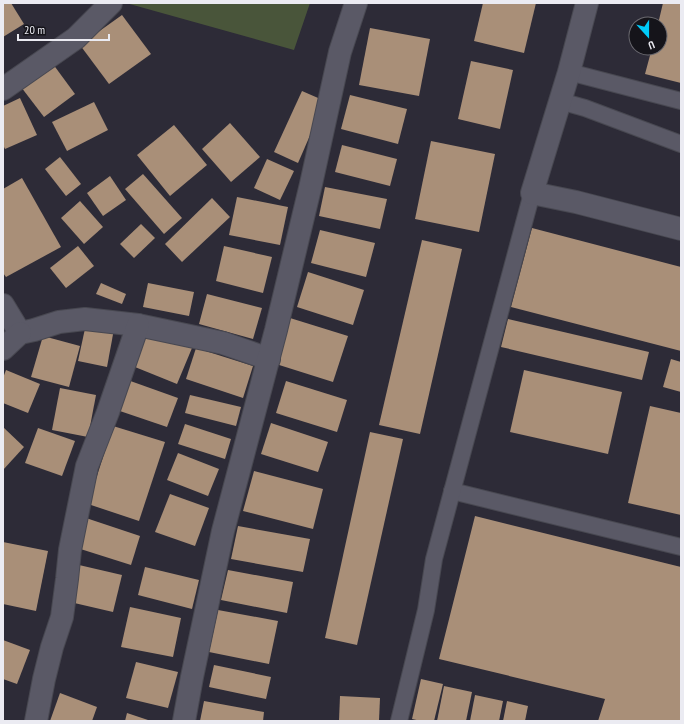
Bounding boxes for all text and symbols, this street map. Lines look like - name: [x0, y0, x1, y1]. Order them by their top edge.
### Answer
- scale bar: [18, 16, 109, 42]
- north arrow: [628, 16, 668, 56]
- text: 20 m: [24, 22, 45, 37]
- text: U: [646, 38, 657, 53]

